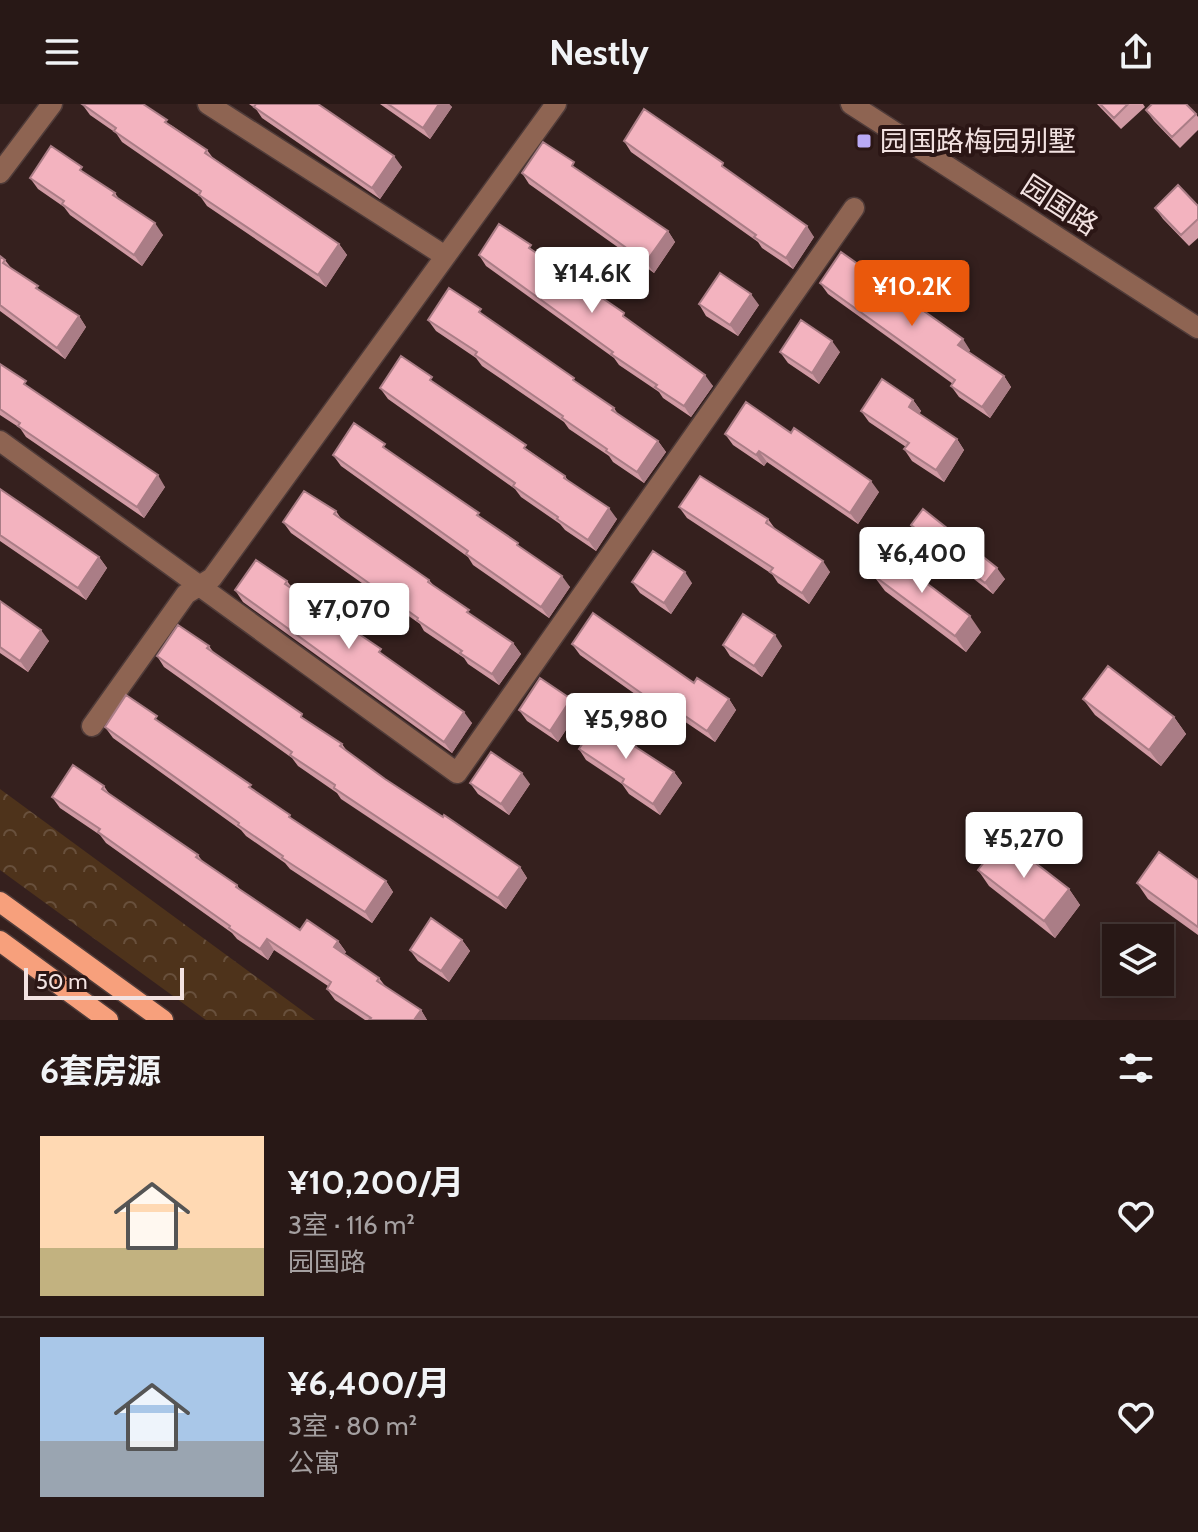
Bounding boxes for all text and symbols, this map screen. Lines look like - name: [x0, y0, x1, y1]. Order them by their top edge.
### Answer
- icon: menu: [40, 30, 84, 74]
- text: Nestly: [549, 30, 649, 74]
- icon: share: [1114, 30, 1158, 74]
- place label: 园国路梅园别墅: [880, 124, 1076, 158]
- marker: 园国路梅园别墅: [855, 132, 873, 150]
- street label: 园国路: [1016, 168, 1104, 242]
- pin: ¥14.6K: [527, 247, 657, 315]
- text: ¥14.6K: [553, 257, 631, 289]
- pin: ¥10.2K: [847, 260, 977, 328]
- text: ¥10.2K: [872, 270, 952, 302]
- pin: ¥6,400: [857, 527, 987, 595]
- text: ¥6,400: [877, 537, 967, 569]
- pin: ¥7,070: [284, 583, 414, 651]
- text: ¥7,070: [307, 593, 391, 625]
- pin: ¥5,980: [561, 693, 691, 761]
- text: ¥5,980: [584, 703, 668, 735]
- pin: ¥5,270: [959, 812, 1089, 880]
- text: ¥5,270: [984, 822, 1064, 854]
- map controls: [1102, 924, 1174, 996]
- button: layers: [1102, 924, 1174, 996]
- scale bar: [24, 964, 184, 1000]
- text: 50 m: [36, 968, 88, 995]
- icon: filters: [1114, 1046, 1158, 1090]
- text: 6套房源: [40, 1050, 161, 1092]
- text: ¥10,200/月: [288, 1161, 464, 1203]
- icon: home: [104, 1168, 200, 1264]
- icon: heart: [1114, 1194, 1158, 1238]
- text: 3室 · 116 m²: [288, 1209, 415, 1241]
- text: 园国路: [288, 1246, 366, 1278]
- text: ¥6,400/月: [288, 1362, 450, 1404]
- icon: home: [104, 1369, 200, 1465]
- icon: heart: [1114, 1395, 1158, 1439]
- text: 3室 · 80 m²: [288, 1410, 417, 1442]
- text: 公寓: [288, 1447, 340, 1479]

